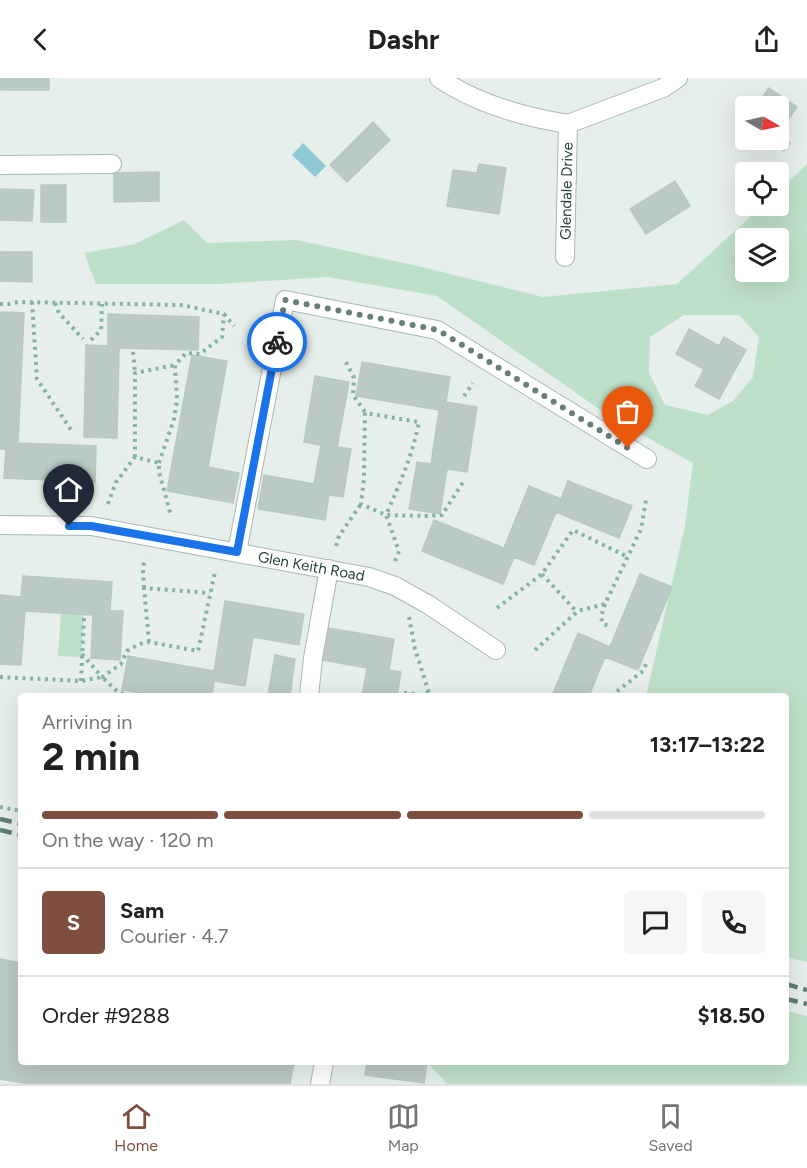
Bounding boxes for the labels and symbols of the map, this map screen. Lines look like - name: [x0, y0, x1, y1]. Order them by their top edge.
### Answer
- north arrow: [735, 96, 789, 150]
- street label: Glendale Drive: [556, 142, 577, 240]
- courier: [247, 312, 307, 372]
- pin: [602, 386, 653, 448]
- pin: [43, 464, 94, 526]
- street label: Glen Keith Road: [257, 548, 366, 585]

